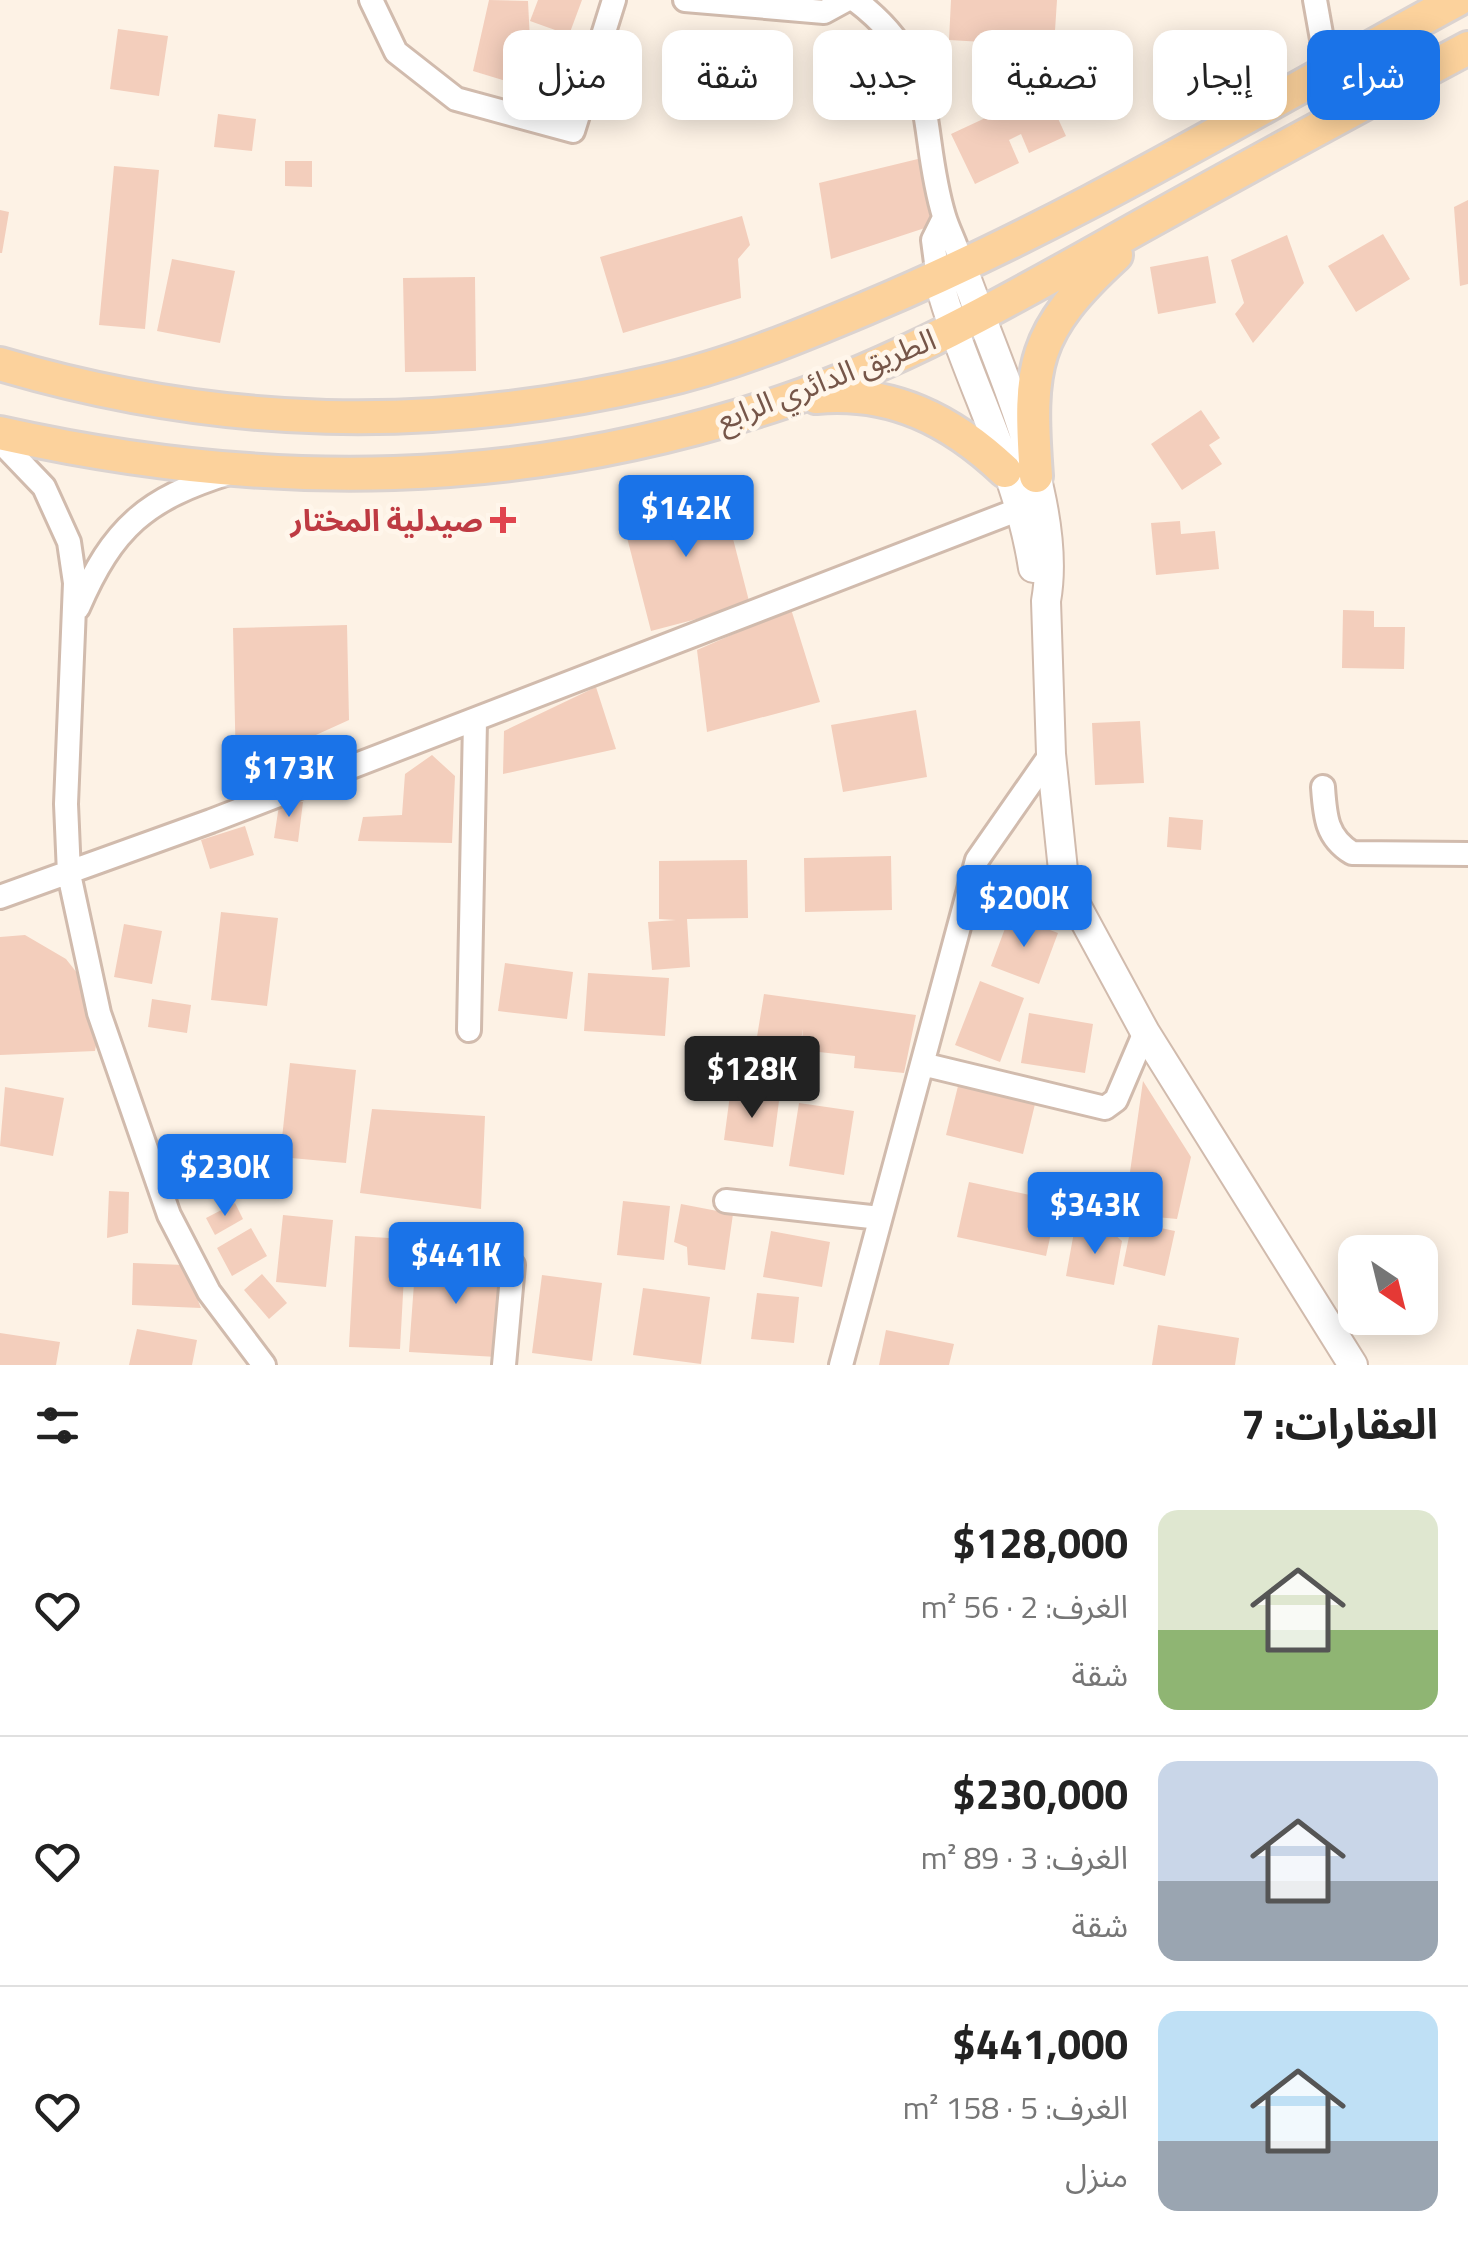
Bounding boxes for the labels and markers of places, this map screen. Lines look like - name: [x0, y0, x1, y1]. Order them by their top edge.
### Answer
- pin: $142K: [616, 475, 756, 560]
- place label: صيدلية المختار: [288, 497, 483, 543]
- marker: صيدلية المختار: [492, 509, 514, 531]
- pin: $173K: [219, 735, 359, 820]
- pin: $200K: [954, 865, 1094, 950]
- pin: $128K: [682, 1036, 822, 1121]
- pin: $230K: [155, 1134, 295, 1219]
- pin: $343K: [1025, 1172, 1165, 1257]
- pin: $441K: [386, 1222, 526, 1307]

